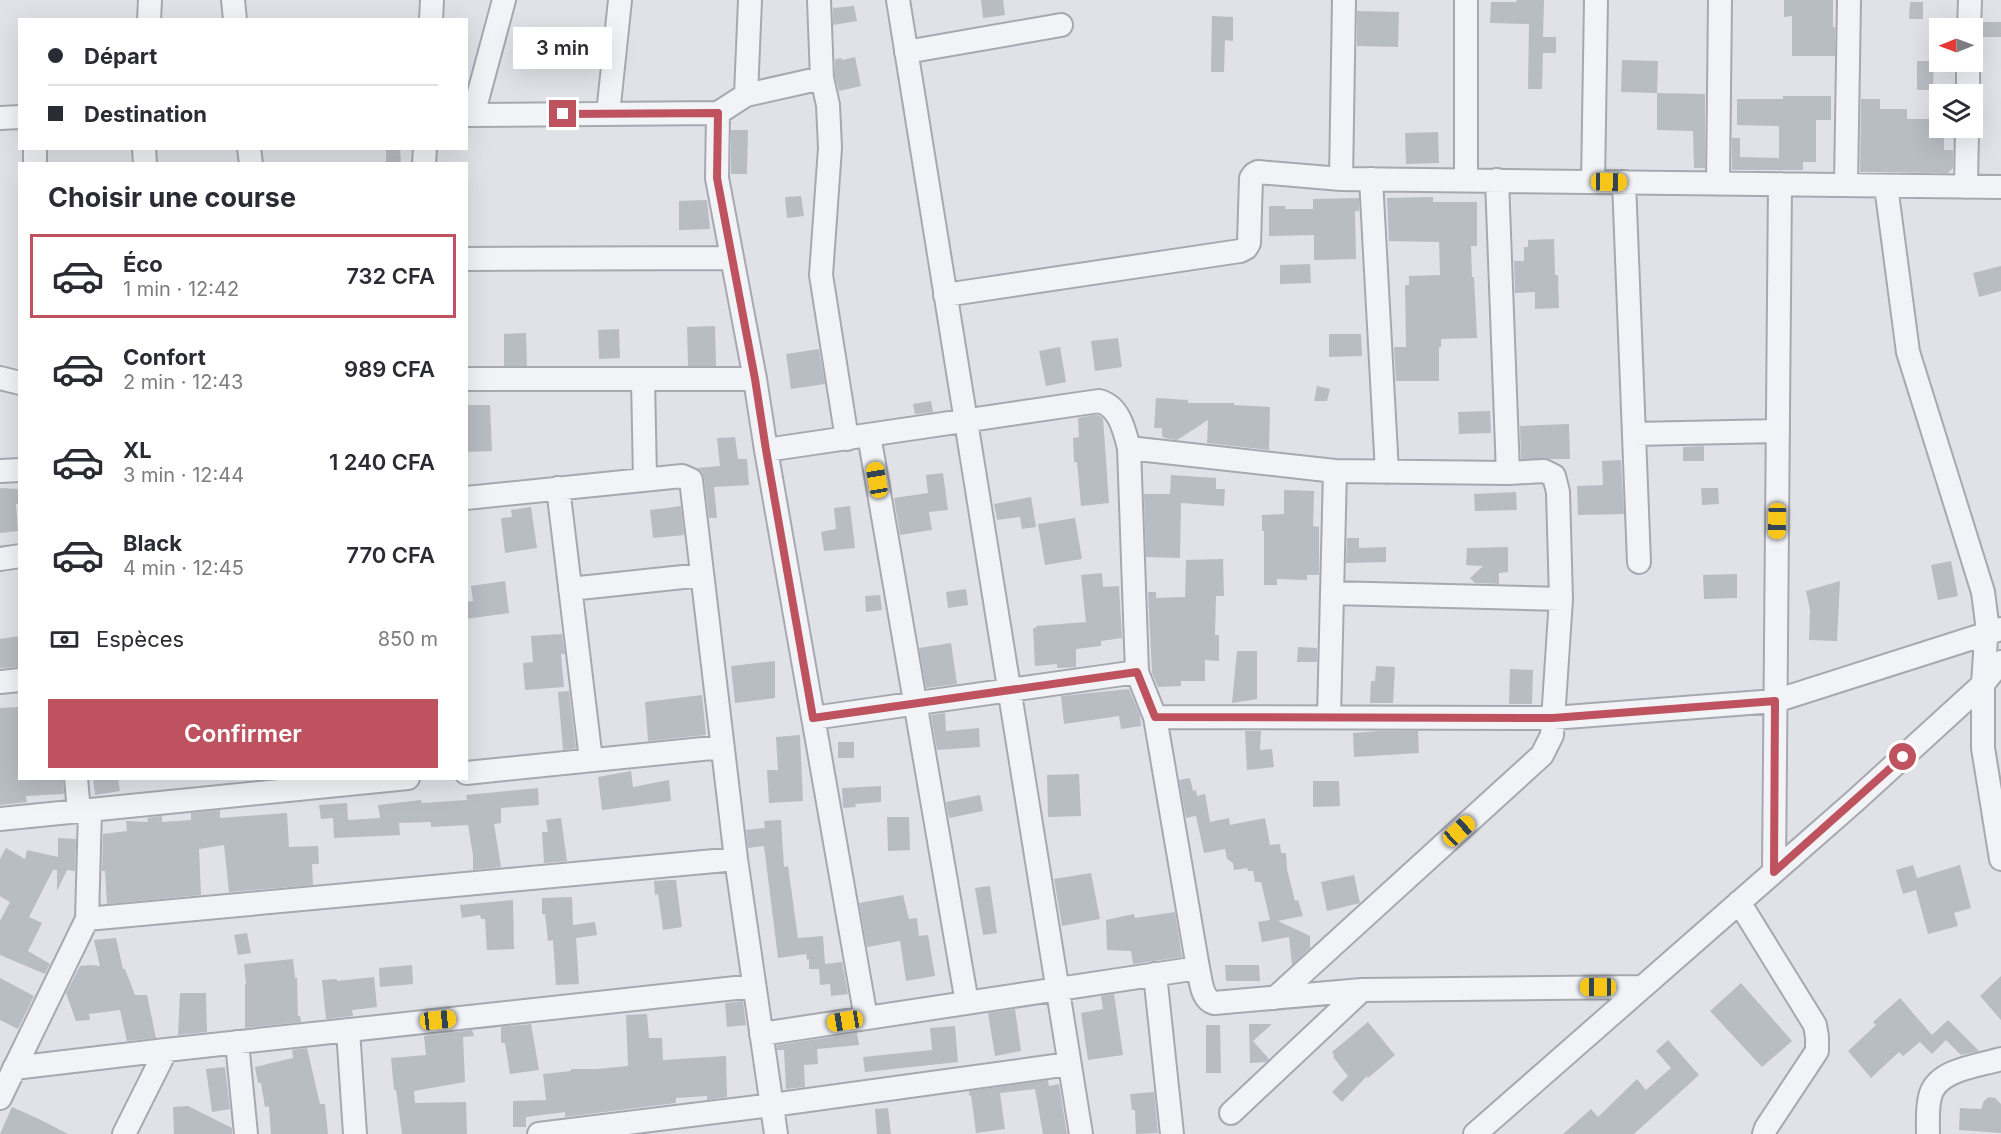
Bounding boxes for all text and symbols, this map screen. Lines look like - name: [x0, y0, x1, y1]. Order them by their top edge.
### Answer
- north arrow: [1929, 18, 1983, 72]
- map controls: [1929, 18, 1983, 138]
- callout: 3 min: [514, 27, 612, 69]
- text: 3 min: [536, 36, 589, 60]
- text: Départ: [84, 43, 157, 69]
- button: layers: [1929, 84, 1983, 138]
- route end: [549, 100, 576, 127]
- text: Destination: [84, 101, 207, 127]
- car: [1591, 173, 1627, 191]
- text: Choisir une course: [48, 181, 296, 214]
- icon: car: [51, 249, 105, 303]
- text: Éco: [123, 251, 163, 277]
- text: 732 CFA: [346, 263, 435, 289]
- text: 1 min · 12:42: [123, 277, 239, 301]
- icon: car: [51, 342, 105, 396]
- text: Confort: [123, 344, 206, 370]
- text: 989 CFA: [344, 356, 435, 382]
- text: 2 min · 12:43: [123, 370, 243, 394]
- icon: car: [51, 435, 105, 489]
- text: XL: [123, 437, 152, 463]
- text: 1 240 CFA: [329, 449, 435, 475]
- car: [865, 461, 889, 499]
- text: 3 min · 12:44: [123, 463, 244, 487]
- car: [1768, 503, 1786, 539]
- icon: car: [51, 528, 105, 582]
- text: Black: [123, 530, 182, 556]
- text: 770 CFA: [346, 542, 435, 568]
- text: 4 min · 12:45: [123, 556, 244, 580]
- icon: cash: [48, 623, 81, 656]
- text: Espèces: [96, 626, 184, 652]
- text: 850 m: [378, 627, 438, 651]
- button: Confirmer: [48, 699, 438, 768]
- route start: [1889, 743, 1916, 770]
- car: [1440, 812, 1478, 850]
- car: [1580, 978, 1616, 996]
- car: [419, 1009, 457, 1031]
- car: [826, 1009, 864, 1033]

